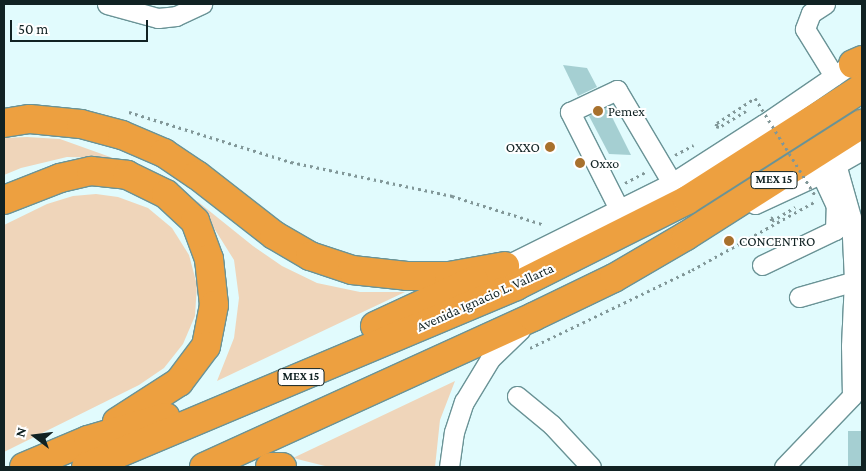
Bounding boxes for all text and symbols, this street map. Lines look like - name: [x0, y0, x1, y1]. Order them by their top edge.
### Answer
- scale bar: [12, 10, 150, 42]
- text: 50 m: [18, 21, 48, 37]
- place label: Pemex: [608, 103, 645, 119]
- marker: Pemex: [592, 105, 604, 117]
- place label: OXXO: [506, 139, 540, 155]
- marker: OXXO: [544, 141, 556, 153]
- place label: Oxxo: [590, 155, 619, 171]
- marker: Oxxo: [574, 157, 586, 169]
- road number: MEX 15: [750, 170, 798, 190]
- place label: CONCENTRO: [739, 233, 815, 249]
- marker: CONCENTRO: [723, 235, 735, 247]
- street label: Avenida Ignacio L. Vallarta: [414, 259, 556, 335]
- road number: MEX 15: [277, 368, 325, 387]
- north arrow: [10, 411, 60, 461]
- text: N: [12, 425, 29, 439]

